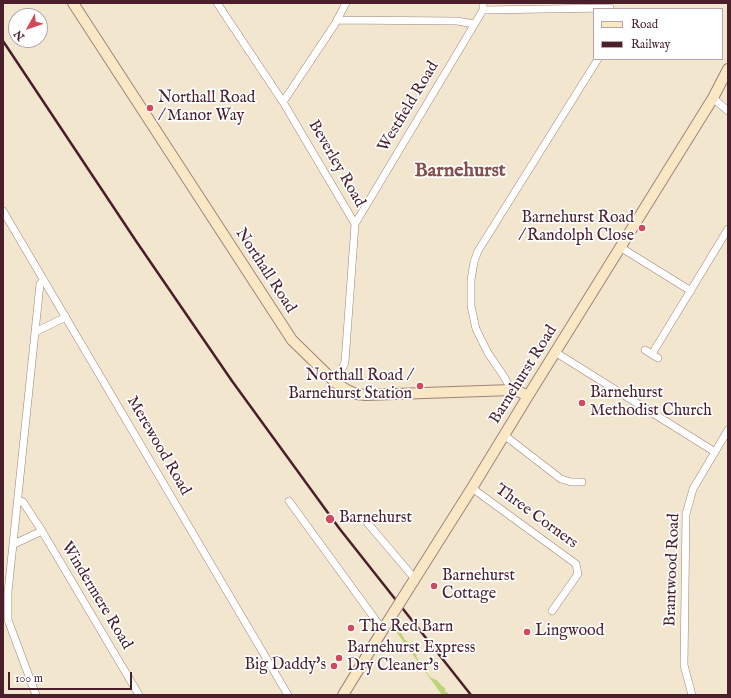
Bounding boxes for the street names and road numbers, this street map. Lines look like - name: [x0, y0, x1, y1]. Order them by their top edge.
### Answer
- street label: Westfield Road: [374, 58, 444, 156]
- street label: Beverley Road: [303, 117, 369, 211]
- street label: Northall Road: [230, 225, 300, 317]
- street label: Barnehurst Road: [486, 322, 562, 428]
- street label: Merewood Road: [122, 393, 194, 499]
- street label: Three Corners: [491, 481, 581, 553]
- street label: Brantwood Road: [661, 513, 685, 627]
- street label: Windermere Road: [56, 539, 136, 653]

